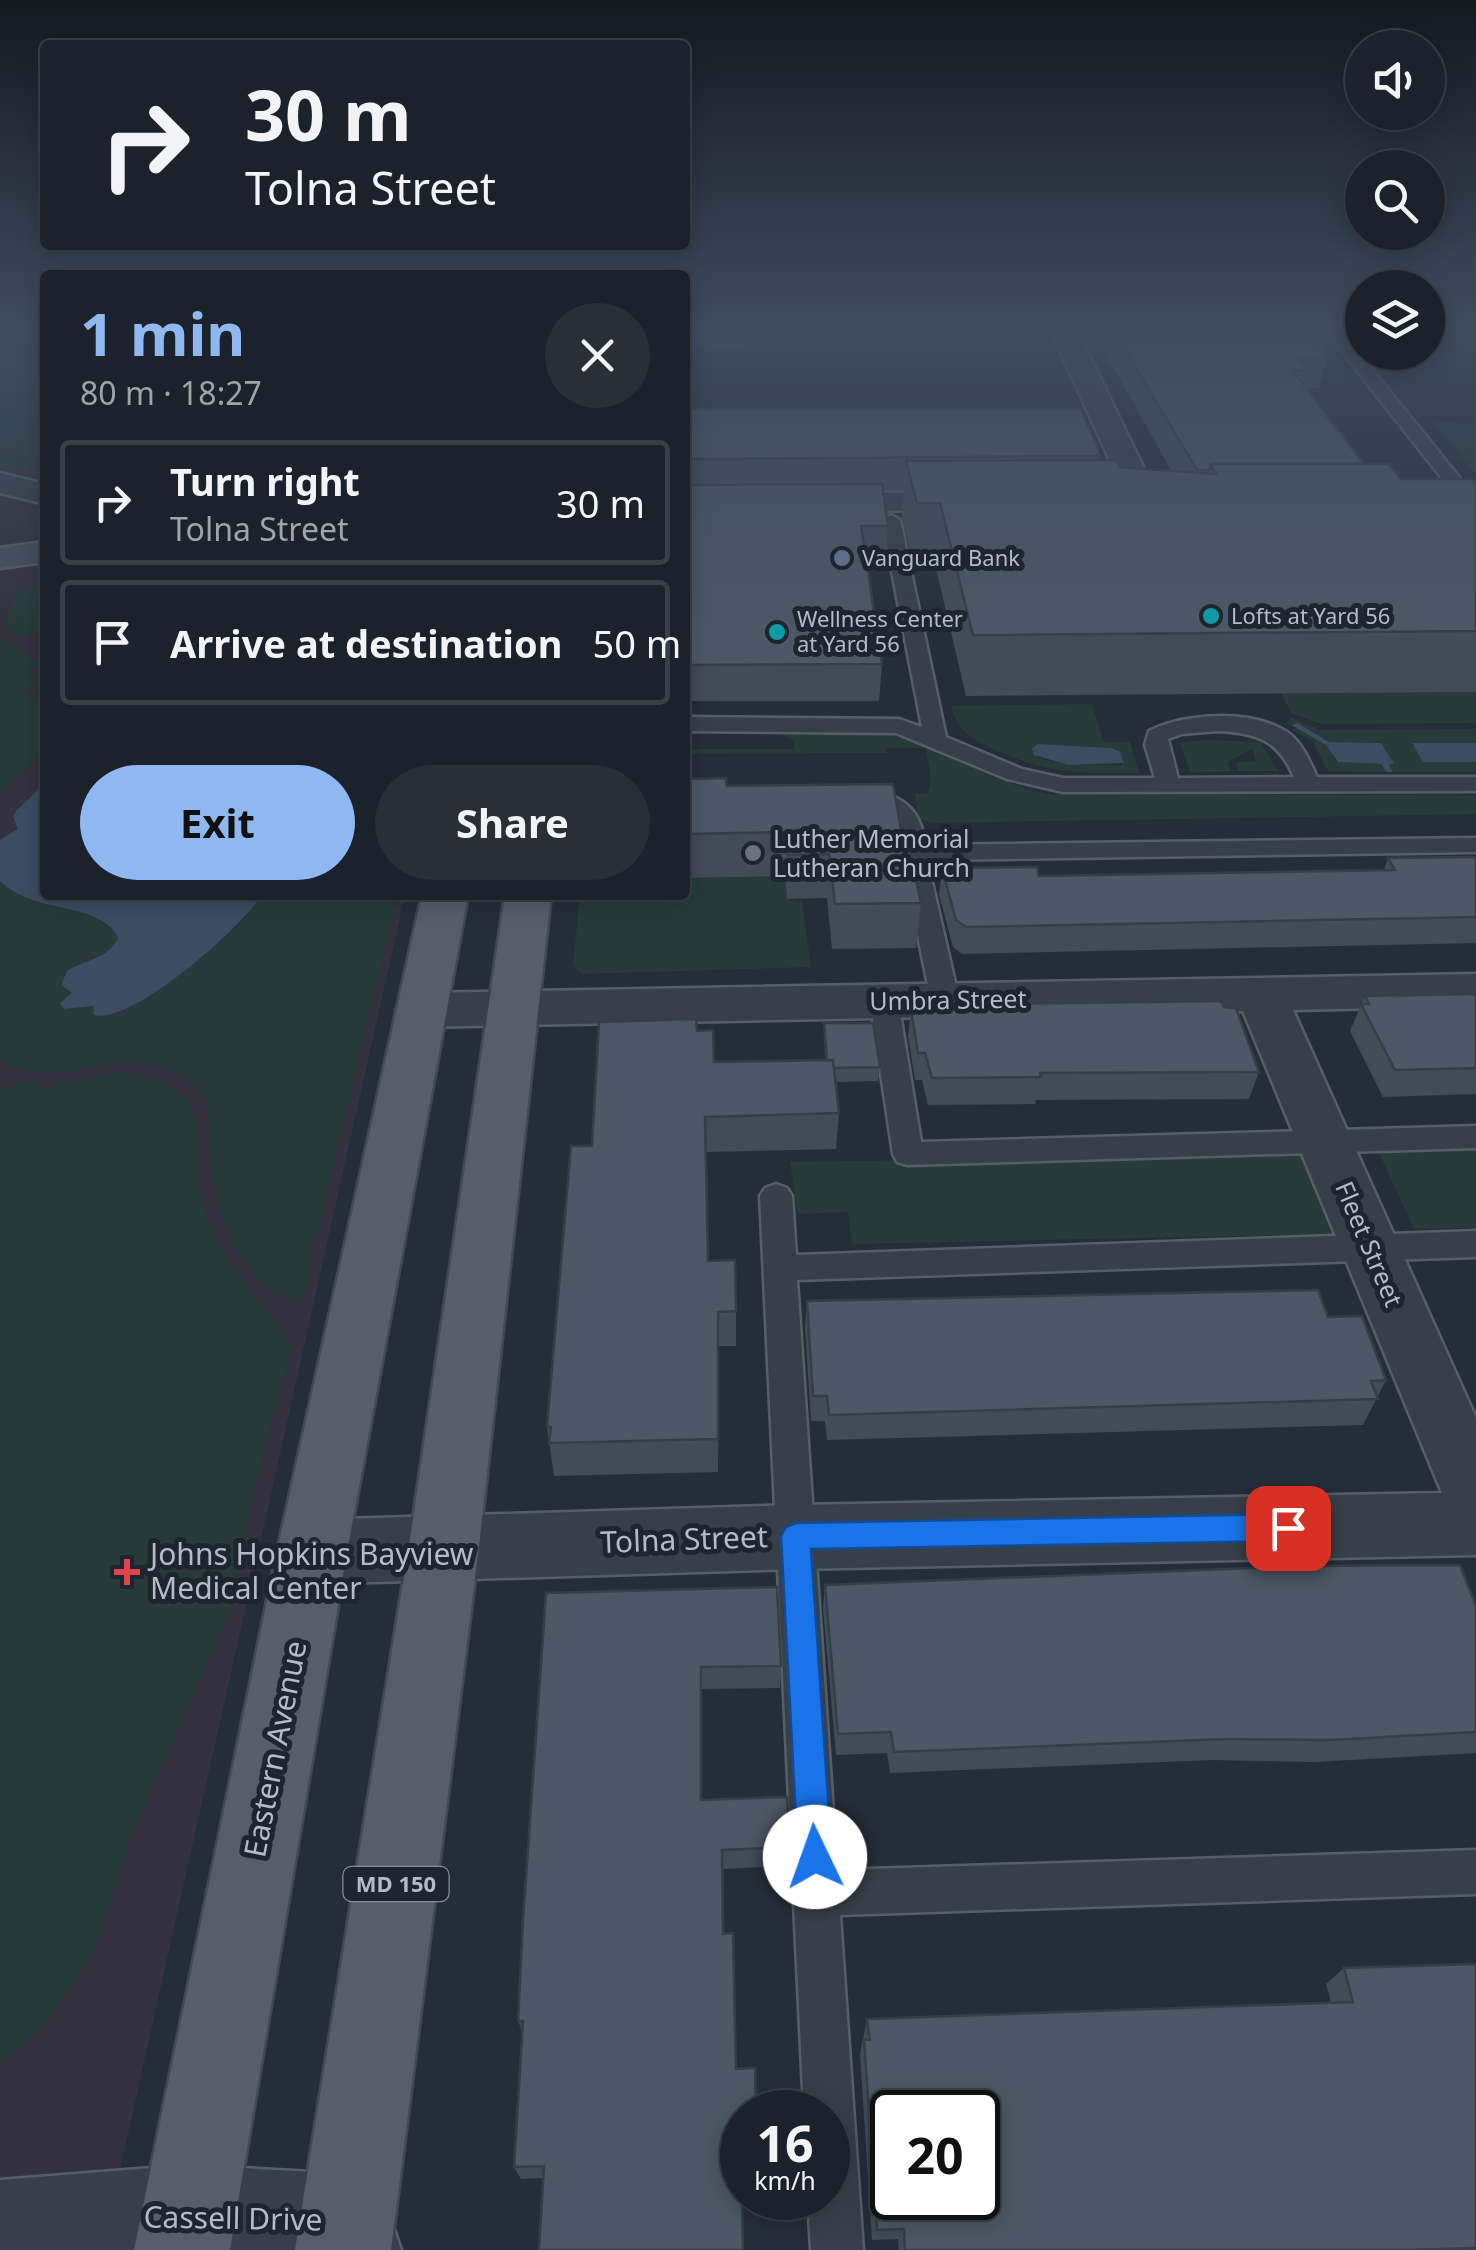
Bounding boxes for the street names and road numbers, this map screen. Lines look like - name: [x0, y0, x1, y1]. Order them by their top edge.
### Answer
- street label: Umbra Street: [869, 981, 1027, 1017]
- street label: Fleet Street: [1328, 1176, 1412, 1311]
- street label: Tolna Street: [600, 1515, 768, 1562]
- street label: Eastern Avenue: [233, 1637, 316, 1860]
- road number: MD 150: [344, 1867, 448, 1901]
- street label: Cassell Drive: [143, 2195, 323, 2240]

